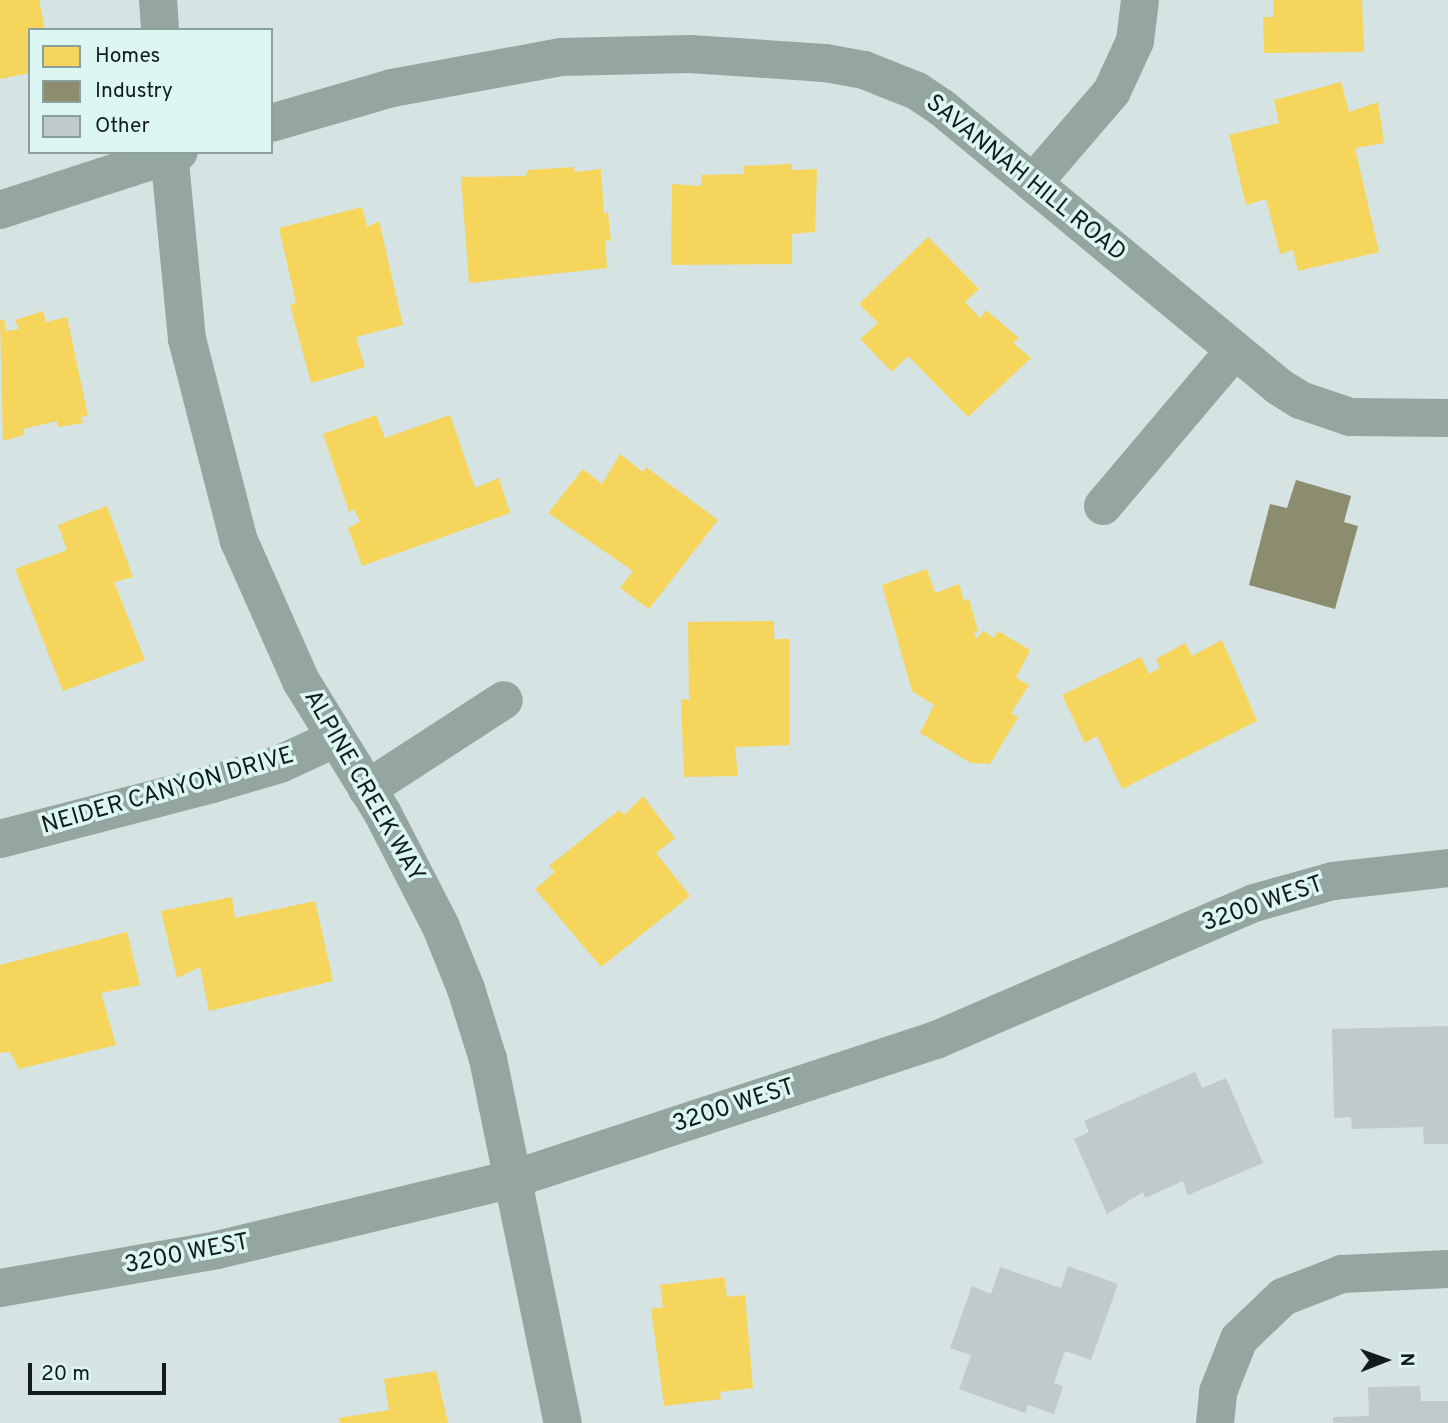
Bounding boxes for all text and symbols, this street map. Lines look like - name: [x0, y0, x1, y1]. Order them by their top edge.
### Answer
- legend: [28, 28, 273, 154]
- text: Homes: [95, 43, 160, 70]
- text: Industry: [95, 78, 173, 105]
- street label: SAVANNAH HILL ROAD: [919, 89, 1131, 269]
- text: Other: [95, 113, 150, 140]
- street label: ALPINE CREEK WAY: [296, 686, 430, 888]
- street label: NEIDER CANYON DRIVE: [39, 742, 297, 842]
- street label: 3200 WEST: [1198, 871, 1328, 939]
- street label: 3200 WEST: [669, 1074, 799, 1140]
- street label: 3200 WEST: [122, 1229, 252, 1281]
- north arrow: [1350, 1325, 1420, 1395]
- scale bar: [32, 1350, 170, 1394]
- text: N: [1394, 1353, 1418, 1367]
- text: 20 m: [41, 1361, 90, 1388]

